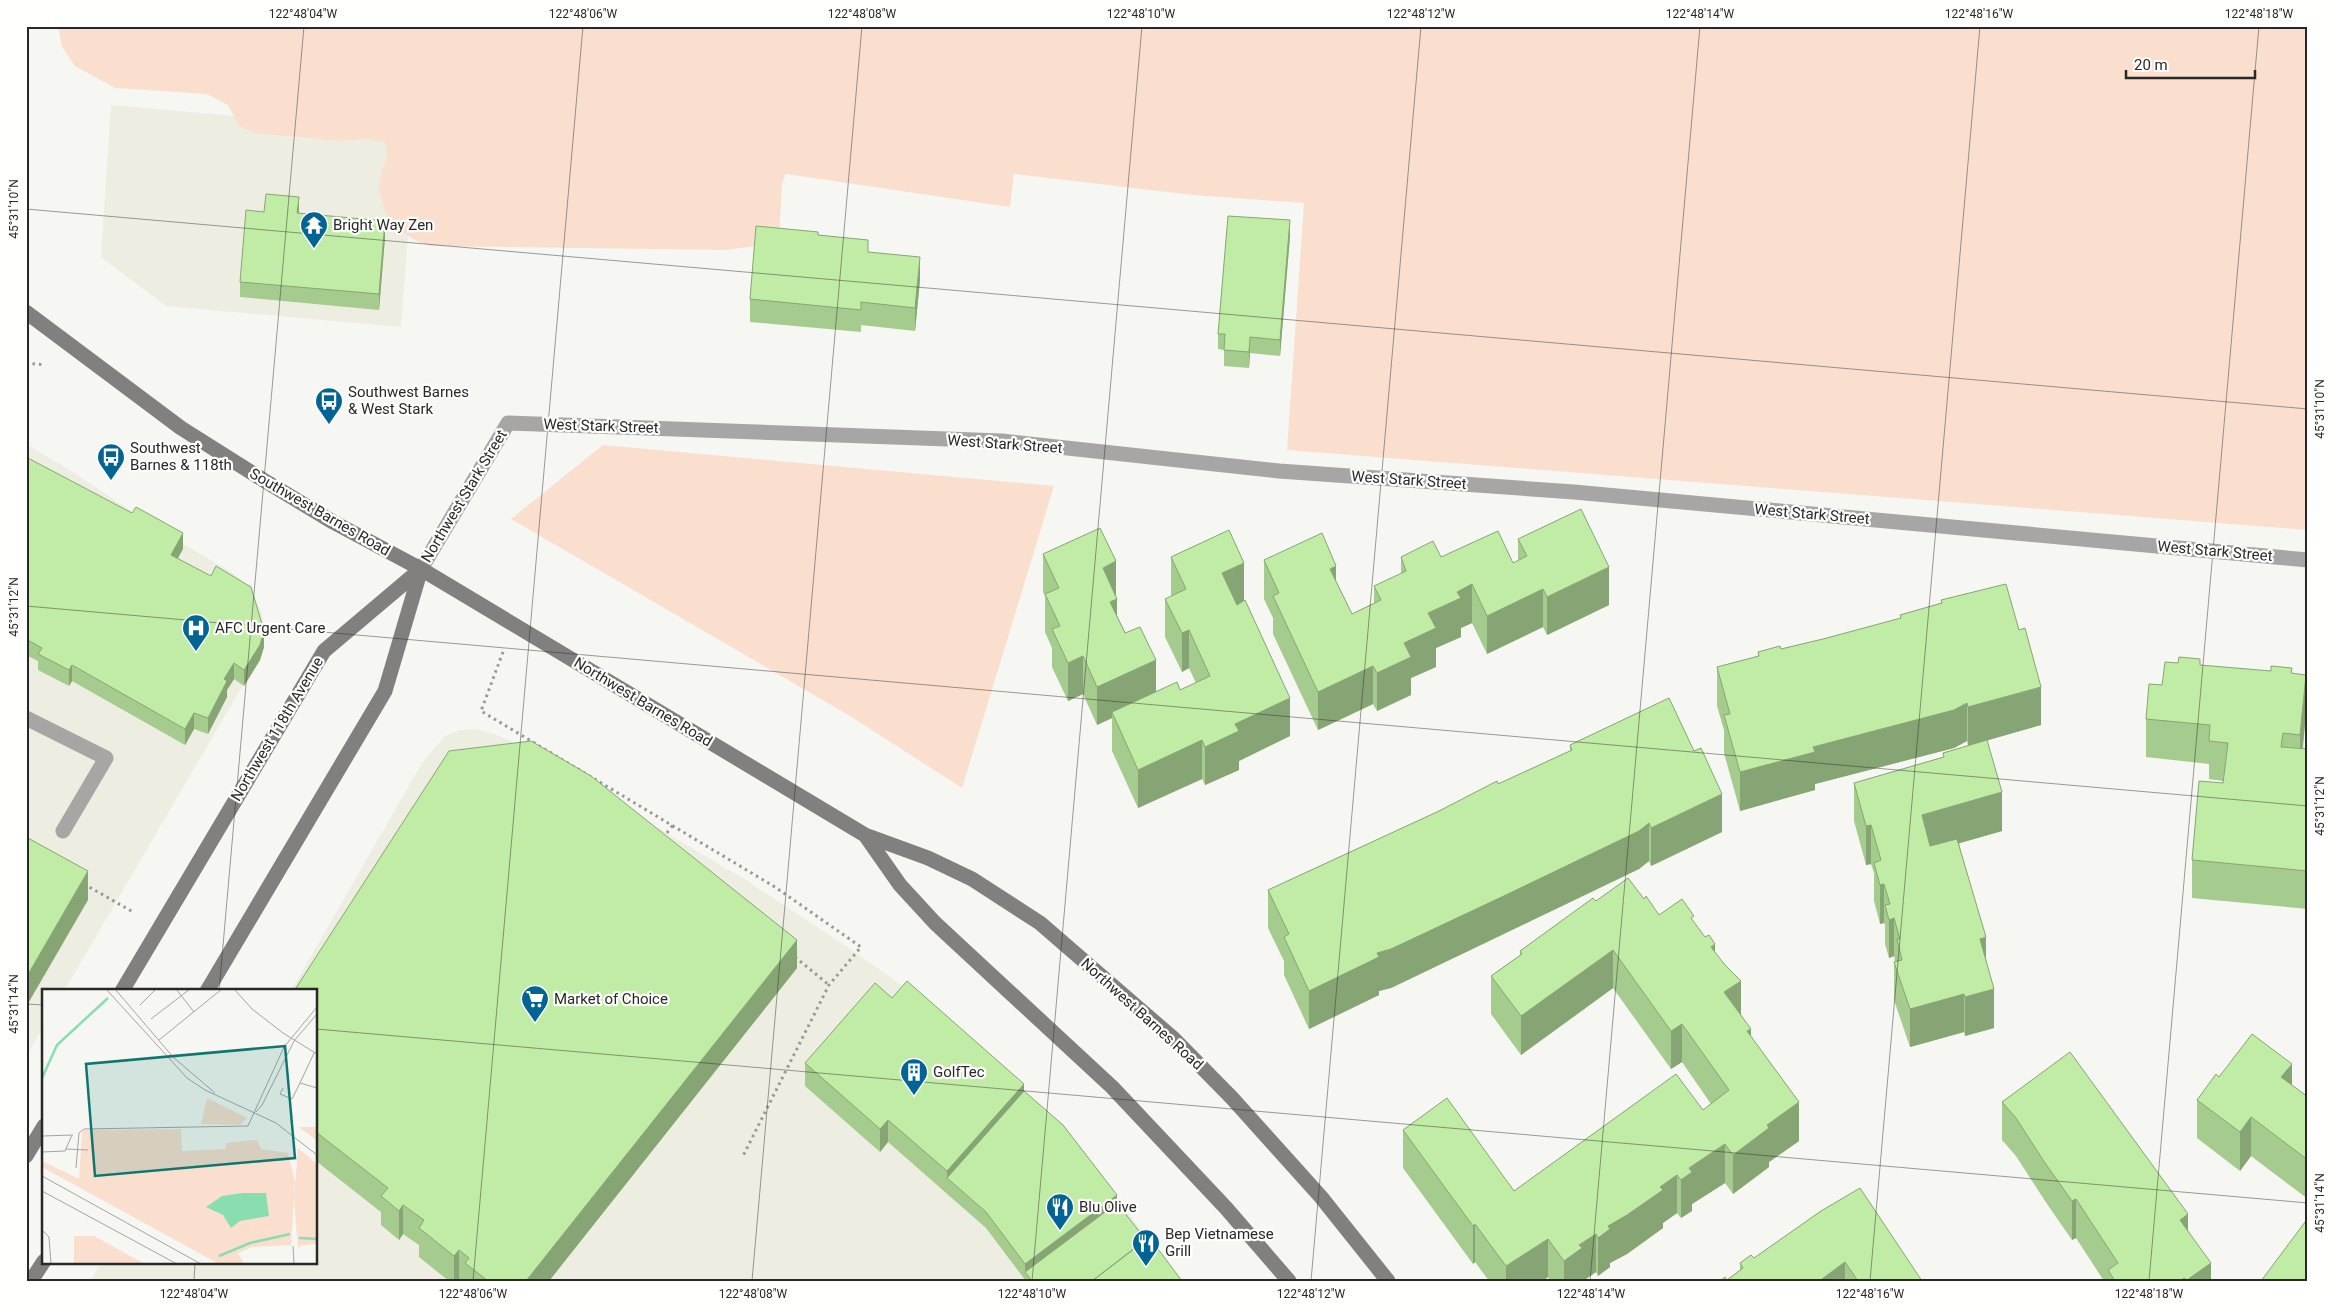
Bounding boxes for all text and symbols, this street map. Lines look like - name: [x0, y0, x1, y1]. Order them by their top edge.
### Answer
- text: 122°48'04"W: [269, 7, 337, 21]
- text: 122°48'06"W: [549, 7, 617, 21]
- text: 122°48'08"W: [828, 7, 896, 21]
- text: 122°48'10"W: [1107, 7, 1175, 21]
- text: 122°48'12"W: [1387, 7, 1455, 21]
- text: 122°48'14"W: [1666, 7, 1734, 21]
- text: 122°48'16"W: [1945, 7, 2013, 21]
- text: 122°48'18"W: [2225, 7, 2293, 21]
- scale bar: [2126, 48, 2255, 80]
- text: 20 m: [2134, 56, 2168, 74]
- text: 45°31'10"N: [7, 179, 21, 239]
- temple icon: Bright Way Zen: [299, 210, 329, 249]
- place label: Bright Way Zen: [333, 216, 433, 234]
- text: 45°31'10"N: [2313, 379, 2327, 439]
- place label: Southwest Barnes & West Stark: [348, 383, 469, 418]
- bus stop icon: Southwest Barnes & West Stark: [314, 386, 344, 425]
- street label: West Stark Street: [543, 415, 659, 437]
- street label: Northwest Stark Street: [417, 426, 511, 566]
- street label: West Stark Street: [947, 431, 1063, 457]
- place label: Southwest Barnes & 118th: [130, 439, 232, 474]
- bus stop icon: Southwest Barnes & 118th: [96, 442, 126, 481]
- street label: Southwest Barnes Road: [247, 464, 393, 560]
- street label: West Stark Street: [1351, 467, 1467, 493]
- street label: West Stark Street: [1754, 500, 1870, 528]
- street label: West Stark Street: [2157, 537, 2273, 565]
- text: 45°31'12"N: [7, 577, 21, 637]
- hospital icon: AFC Urgent Care: [181, 613, 211, 652]
- place label: AFC Urgent Care: [215, 619, 325, 637]
- street label: Northwest 118th Avenue: [227, 654, 327, 804]
- street label: Northwest Barnes Road: [571, 654, 715, 750]
- text: 45°31'12"N: [2313, 776, 2327, 836]
- street label: Northwest Barnes Road: [1077, 954, 1207, 1074]
- text: 45°31'14"N: [7, 974, 21, 1034]
- supermarket icon: Market of Choice: [520, 984, 550, 1023]
- inset map: [42, 989, 318, 1264]
- place label: Market of Choice: [554, 990, 668, 1008]
- building icon: GolfTec: [899, 1057, 929, 1096]
- place label: GolfTec: [933, 1063, 985, 1081]
- text: 45°31'14"N: [2313, 1173, 2327, 1233]
- restaurant icon: Blu Olive: [1045, 1192, 1075, 1231]
- place label: Blu Olive: [1079, 1198, 1137, 1216]
- place label: Bep Vietnamese Grill: [1165, 1225, 1274, 1260]
- restaurant icon: Bep Vietnamese Grill: [1131, 1228, 1161, 1267]
- text: 122°48'04"W: [160, 1287, 228, 1301]
- text: 122°48'06"W: [439, 1287, 507, 1301]
- text: 122°48'08"W: [719, 1287, 787, 1301]
- text: 122°48'10"W: [998, 1287, 1066, 1301]
- text: 122°48'12"W: [1277, 1287, 1345, 1301]
- text: 122°48'14"W: [1557, 1287, 1625, 1301]
- text: 122°48'16"W: [1836, 1287, 1904, 1301]
- text: 122°48'18"W: [2115, 1287, 2183, 1301]

